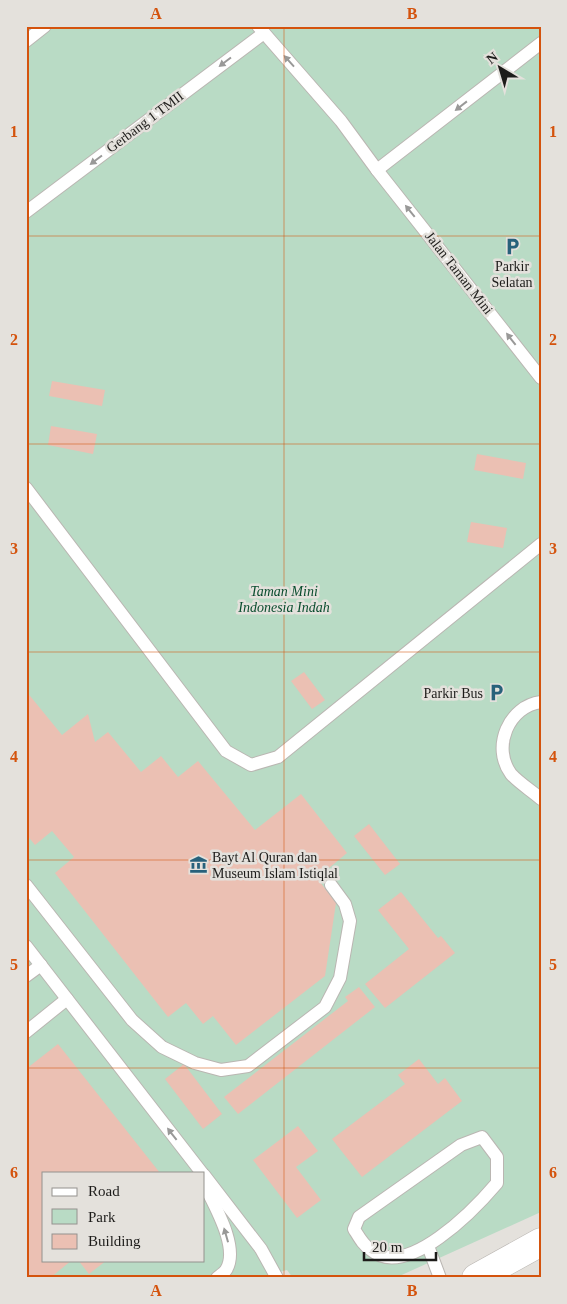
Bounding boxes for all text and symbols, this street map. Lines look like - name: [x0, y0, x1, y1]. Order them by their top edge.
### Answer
- text: A: [150, 5, 162, 22]
- text: B: [407, 5, 418, 22]
- north arrow: [474, 42, 524, 92]
- text: N: [484, 49, 501, 67]
- one-way arrow: [283, 55, 295, 67]
- one-way arrow: [219, 57, 232, 68]
- street label: Gerbang 1 TMII: [104, 88, 187, 156]
- one-way arrow: [455, 100, 468, 111]
- text: 1: [10, 123, 18, 140]
- text: 1: [549, 123, 557, 140]
- one-way arrow: [89, 155, 102, 165]
- one-way arrow: [405, 205, 416, 218]
- street label: Jalan Taman Mini: [422, 229, 496, 317]
- parking icon: Parkir Selatan: [502, 236, 522, 256]
- place label: Parkir Selatan: [491, 259, 533, 290]
- text: 2: [10, 331, 18, 348]
- text: 2: [549, 331, 557, 348]
- one-way arrow: [506, 332, 516, 346]
- text: 3: [10, 540, 18, 557]
- text: 3: [549, 540, 557, 557]
- park label: Taman Mini Indonesia Indah: [237, 584, 330, 615]
- parking icon: Parkir Bus: [487, 683, 507, 703]
- place label: Parkir Bus: [424, 686, 483, 701]
- text: 4: [10, 748, 18, 765]
- text: 4: [549, 748, 557, 765]
- place label: Bayt Al Quran dan Museum Islam Istiqlal: [212, 850, 338, 881]
- museum icon: Bayt Al Quran dan Museum Islam Istiqlal: [188, 855, 208, 875]
- text: 5: [10, 956, 18, 973]
- text: 5: [549, 956, 557, 973]
- one-way arrow: [167, 1127, 177, 1141]
- text: 6: [10, 1164, 18, 1181]
- text: 6: [549, 1164, 557, 1181]
- legend: [42, 1172, 205, 1262]
- text: Road: [88, 1183, 120, 1199]
- text: Park: [88, 1209, 116, 1225]
- one-way arrow: [222, 1228, 230, 1243]
- scale bar: [364, 1229, 437, 1261]
- text: Building: [88, 1233, 141, 1249]
- text: 20 m: [372, 1239, 403, 1255]
- text: A: [150, 1282, 162, 1299]
- text: B: [407, 1282, 418, 1299]

